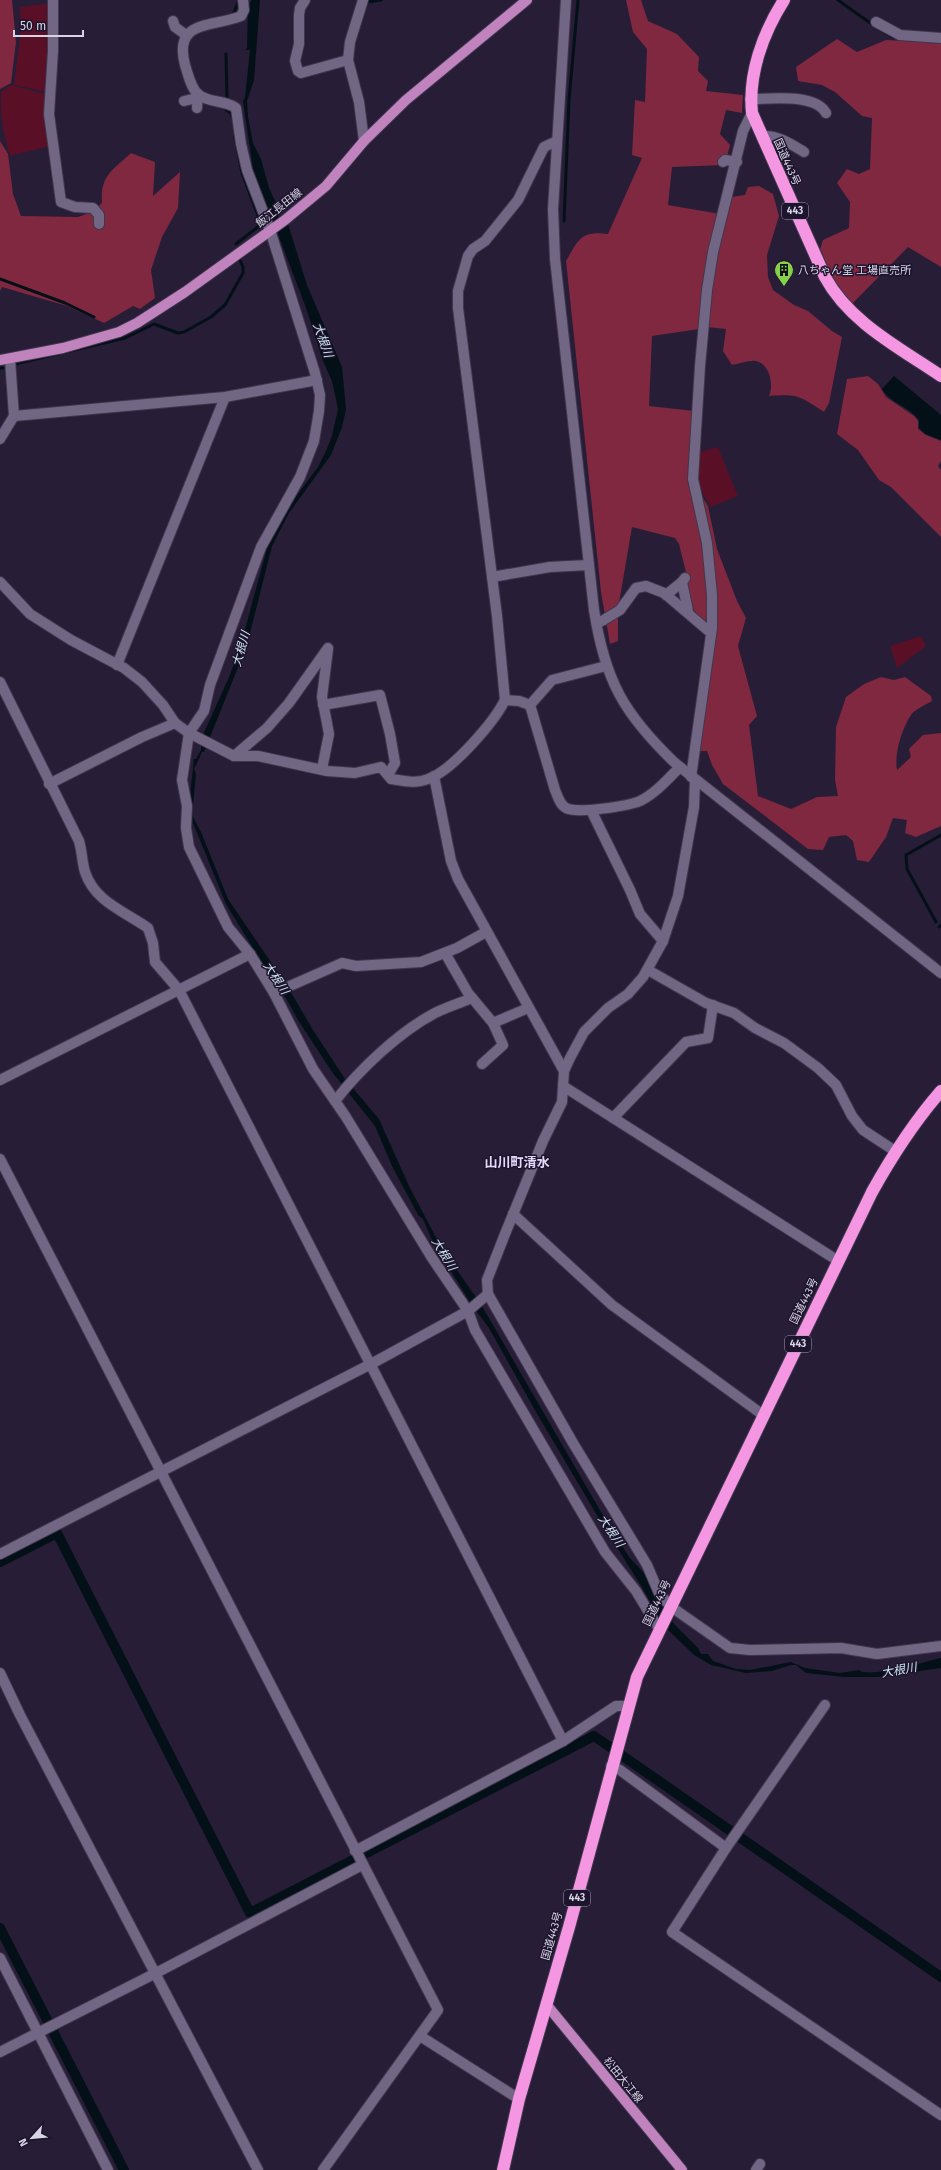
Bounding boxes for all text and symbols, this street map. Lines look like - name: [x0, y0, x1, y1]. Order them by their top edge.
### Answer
- scale bar: [14, 12, 83, 38]
- text: 50 m: [20, 19, 46, 33]
- street label: 国道443号: [771, 137, 803, 187]
- street label: 飯江長田線: [253, 186, 305, 230]
- road number: 443: [782, 203, 808, 219]
- building icon: 八ちゃん堂 工場直売所: [773, 259, 795, 287]
- place label: 八ちゃん堂 工場直売所: [798, 264, 912, 277]
- water label: 大根川: [310, 321, 336, 361]
- water label: 大根川: [229, 628, 253, 668]
- water label: 大根川: [260, 959, 293, 999]
- district label: 山川町清水: [484, 1155, 550, 1170]
- water label: 大根川: [429, 1235, 460, 1275]
- street label: 国道443号: [787, 1276, 821, 1326]
- road number: 443: [785, 1336, 811, 1352]
- water label: 大根川: [595, 1512, 628, 1551]
- street label: 国道443号: [640, 1578, 674, 1628]
- water label: 大根川: [880, 1660, 920, 1680]
- road number: 443: [564, 1890, 590, 1906]
- street label: 国道443号: [539, 1910, 565, 1962]
- street label: 松田大江線: [601, 2055, 645, 2105]
- north arrow: [12, 2118, 52, 2158]
- text: N: [16, 2136, 31, 2149]

